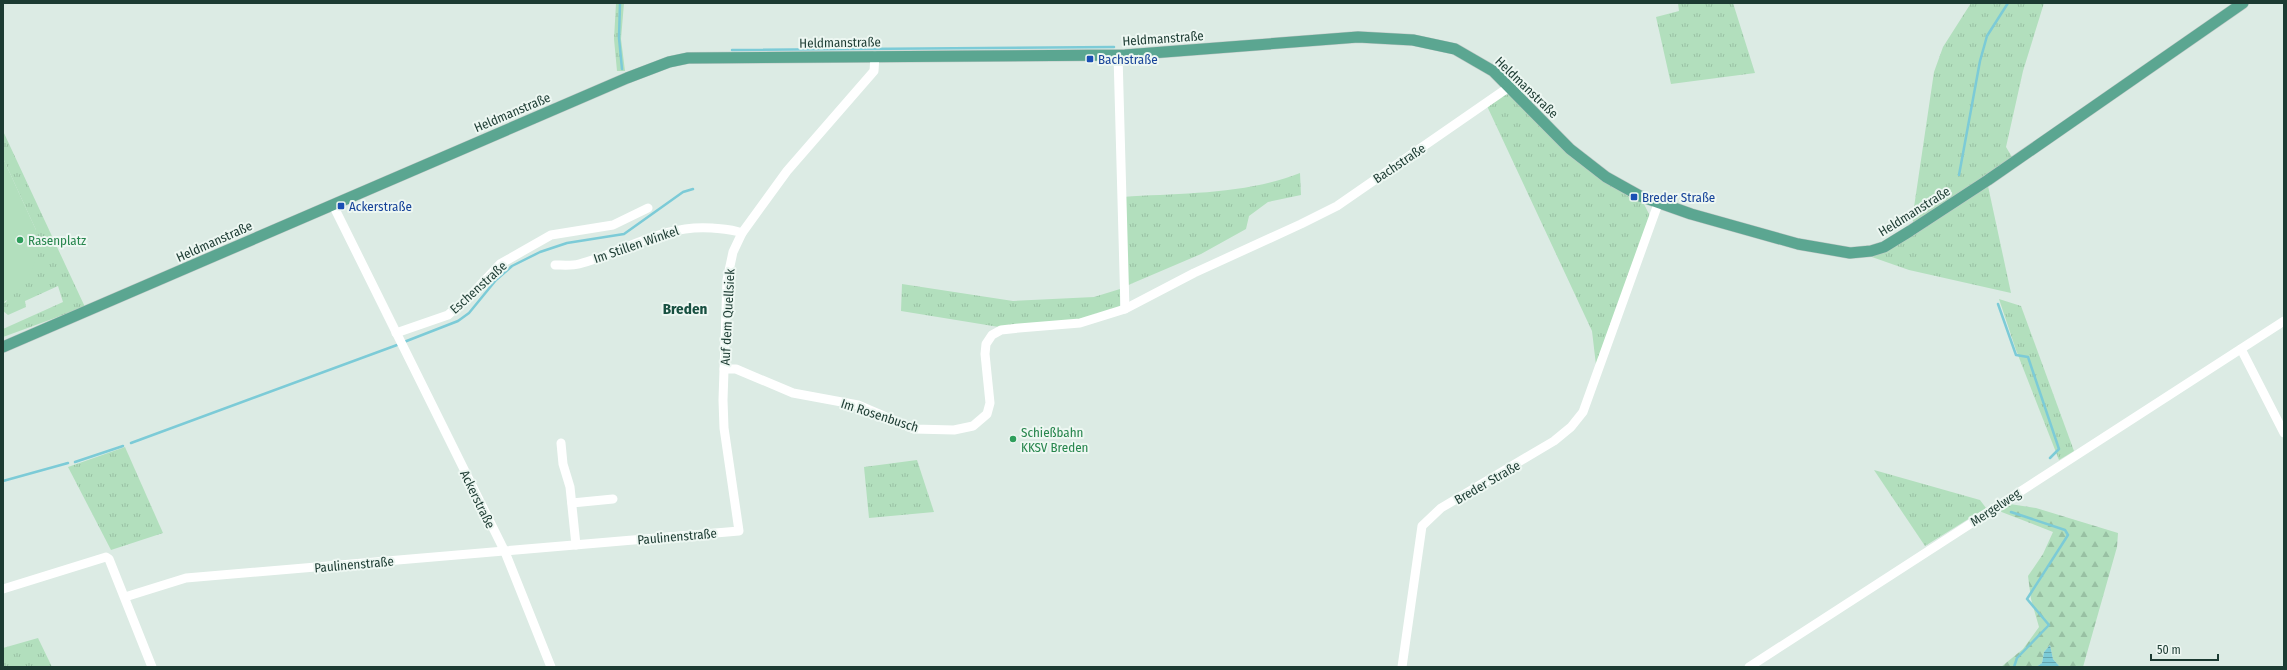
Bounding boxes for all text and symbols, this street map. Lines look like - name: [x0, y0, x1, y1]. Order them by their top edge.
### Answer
- street label: Heldmanstraße: [1122, 28, 1204, 49]
- street label: Heldmanstraße: [799, 34, 881, 51]
- place label: Bachstraße: [1098, 52, 1158, 67]
- marker: Bachstraße: [1085, 54, 1095, 64]
- street label: Heldmanstraße: [1492, 54, 1561, 121]
- street label: Heldmanstraße: [472, 90, 553, 135]
- street label: Bachstraße: [1370, 141, 1428, 186]
- street label: Heldmanstraße: [1876, 183, 1953, 239]
- place label: Breder Straße: [1642, 190, 1715, 205]
- marker: Breder Straße: [1629, 192, 1639, 202]
- place label: Ackerstraße: [349, 199, 412, 214]
- marker: Ackerstraße: [336, 201, 346, 211]
- street label: Heldmanstraße: [174, 218, 255, 265]
- street label: Im Stillen Winkel: [592, 223, 681, 266]
- place label: Rasenplatz: [28, 233, 86, 248]
- marker: Rasenplatz: [15, 235, 25, 245]
- street label: Eschenstraße: [447, 258, 510, 317]
- street label: Auf dem Quellsiek: [717, 267, 738, 366]
- district label: Breden: [663, 300, 707, 318]
- street label: Im Rosenbusch: [839, 396, 921, 435]
- place label: Schießbahn KKSV Breden: [1021, 425, 1088, 455]
- marker: Schießbahn KKSV Breden: [1008, 434, 1018, 444]
- street label: Breder Straße: [1452, 458, 1523, 507]
- street label: Ackerstraße: [457, 468, 498, 531]
- street label: Mergelweg: [1967, 485, 2024, 529]
- street label: Paulinenstraße: [637, 526, 717, 547]
- street label: Paulinenstraße: [314, 554, 394, 575]
- scale bar: [2151, 636, 2218, 662]
- text: 50 m: [2157, 643, 2181, 657]

